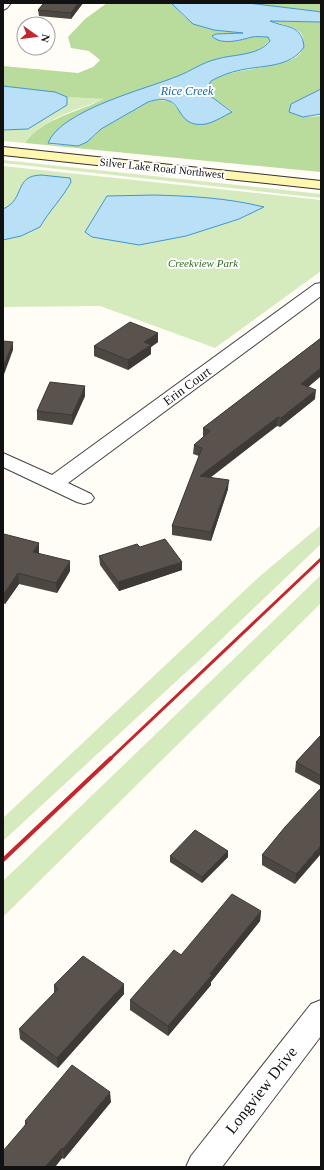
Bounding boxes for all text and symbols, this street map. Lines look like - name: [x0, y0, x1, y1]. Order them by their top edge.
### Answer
- north arrow: [16, 16, 56, 56]
- text: N: [39, 33, 52, 44]
- water label: Rice Creek: [160, 84, 214, 98]
- street label: Silver Lake Road Northwest: [99, 155, 225, 181]
- park label: Creekview Park: [168, 257, 239, 269]
- street label: Erin Court: [160, 363, 214, 408]
- street label: Longview Drive: [222, 1043, 301, 1137]

